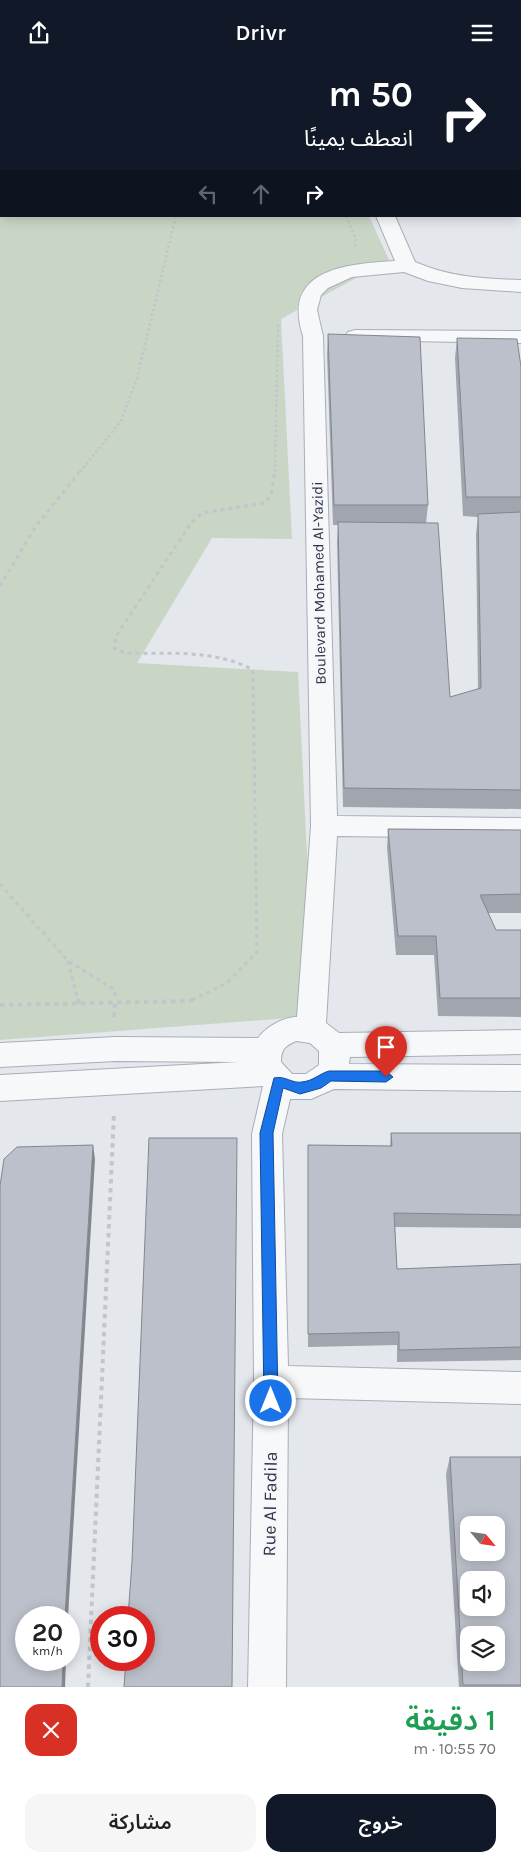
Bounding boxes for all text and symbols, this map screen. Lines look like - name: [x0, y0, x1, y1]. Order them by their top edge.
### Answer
- icon: share: [25, 19, 53, 47]
- icon: menu: [468, 19, 496, 47]
- text: Drivr: [235, 20, 286, 46]
- text: 50 m: [328, 74, 413, 115]
- icon: right: [431, 85, 496, 150]
- text: انعطف يمينًا: [304, 126, 413, 152]
- icon: left: [194, 180, 222, 208]
- icon: ahead: [247, 180, 275, 208]
- icon: right: [300, 180, 328, 208]
- street label: Boulevard Mohamed Al-Yazidi: [308, 481, 330, 685]
- pin: [365, 1026, 407, 1077]
- icon: arrive: [372, 1033, 400, 1061]
- position arrow: [244, 1374, 296, 1426]
- street label: Rue Al Fadila: [258, 1451, 282, 1557]
- north arrow: [460, 1516, 505, 1561]
- map controls: [460, 1516, 505, 1671]
- button: sound: [460, 1571, 505, 1616]
- speed limit sign: 30: [90, 1606, 155, 1671]
- text: 20: [32, 1618, 63, 1647]
- button: layers: [460, 1626, 505, 1671]
- text: km/h: [32, 1644, 63, 1658]
- text: 1 دقيقة: [405, 1702, 496, 1738]
- button: close: [25, 1704, 77, 1756]
- text: 70 m · 10:55: [413, 1739, 496, 1758]
- button: مشاركة: [25, 1794, 256, 1852]
- button: خروج: [266, 1794, 496, 1852]

